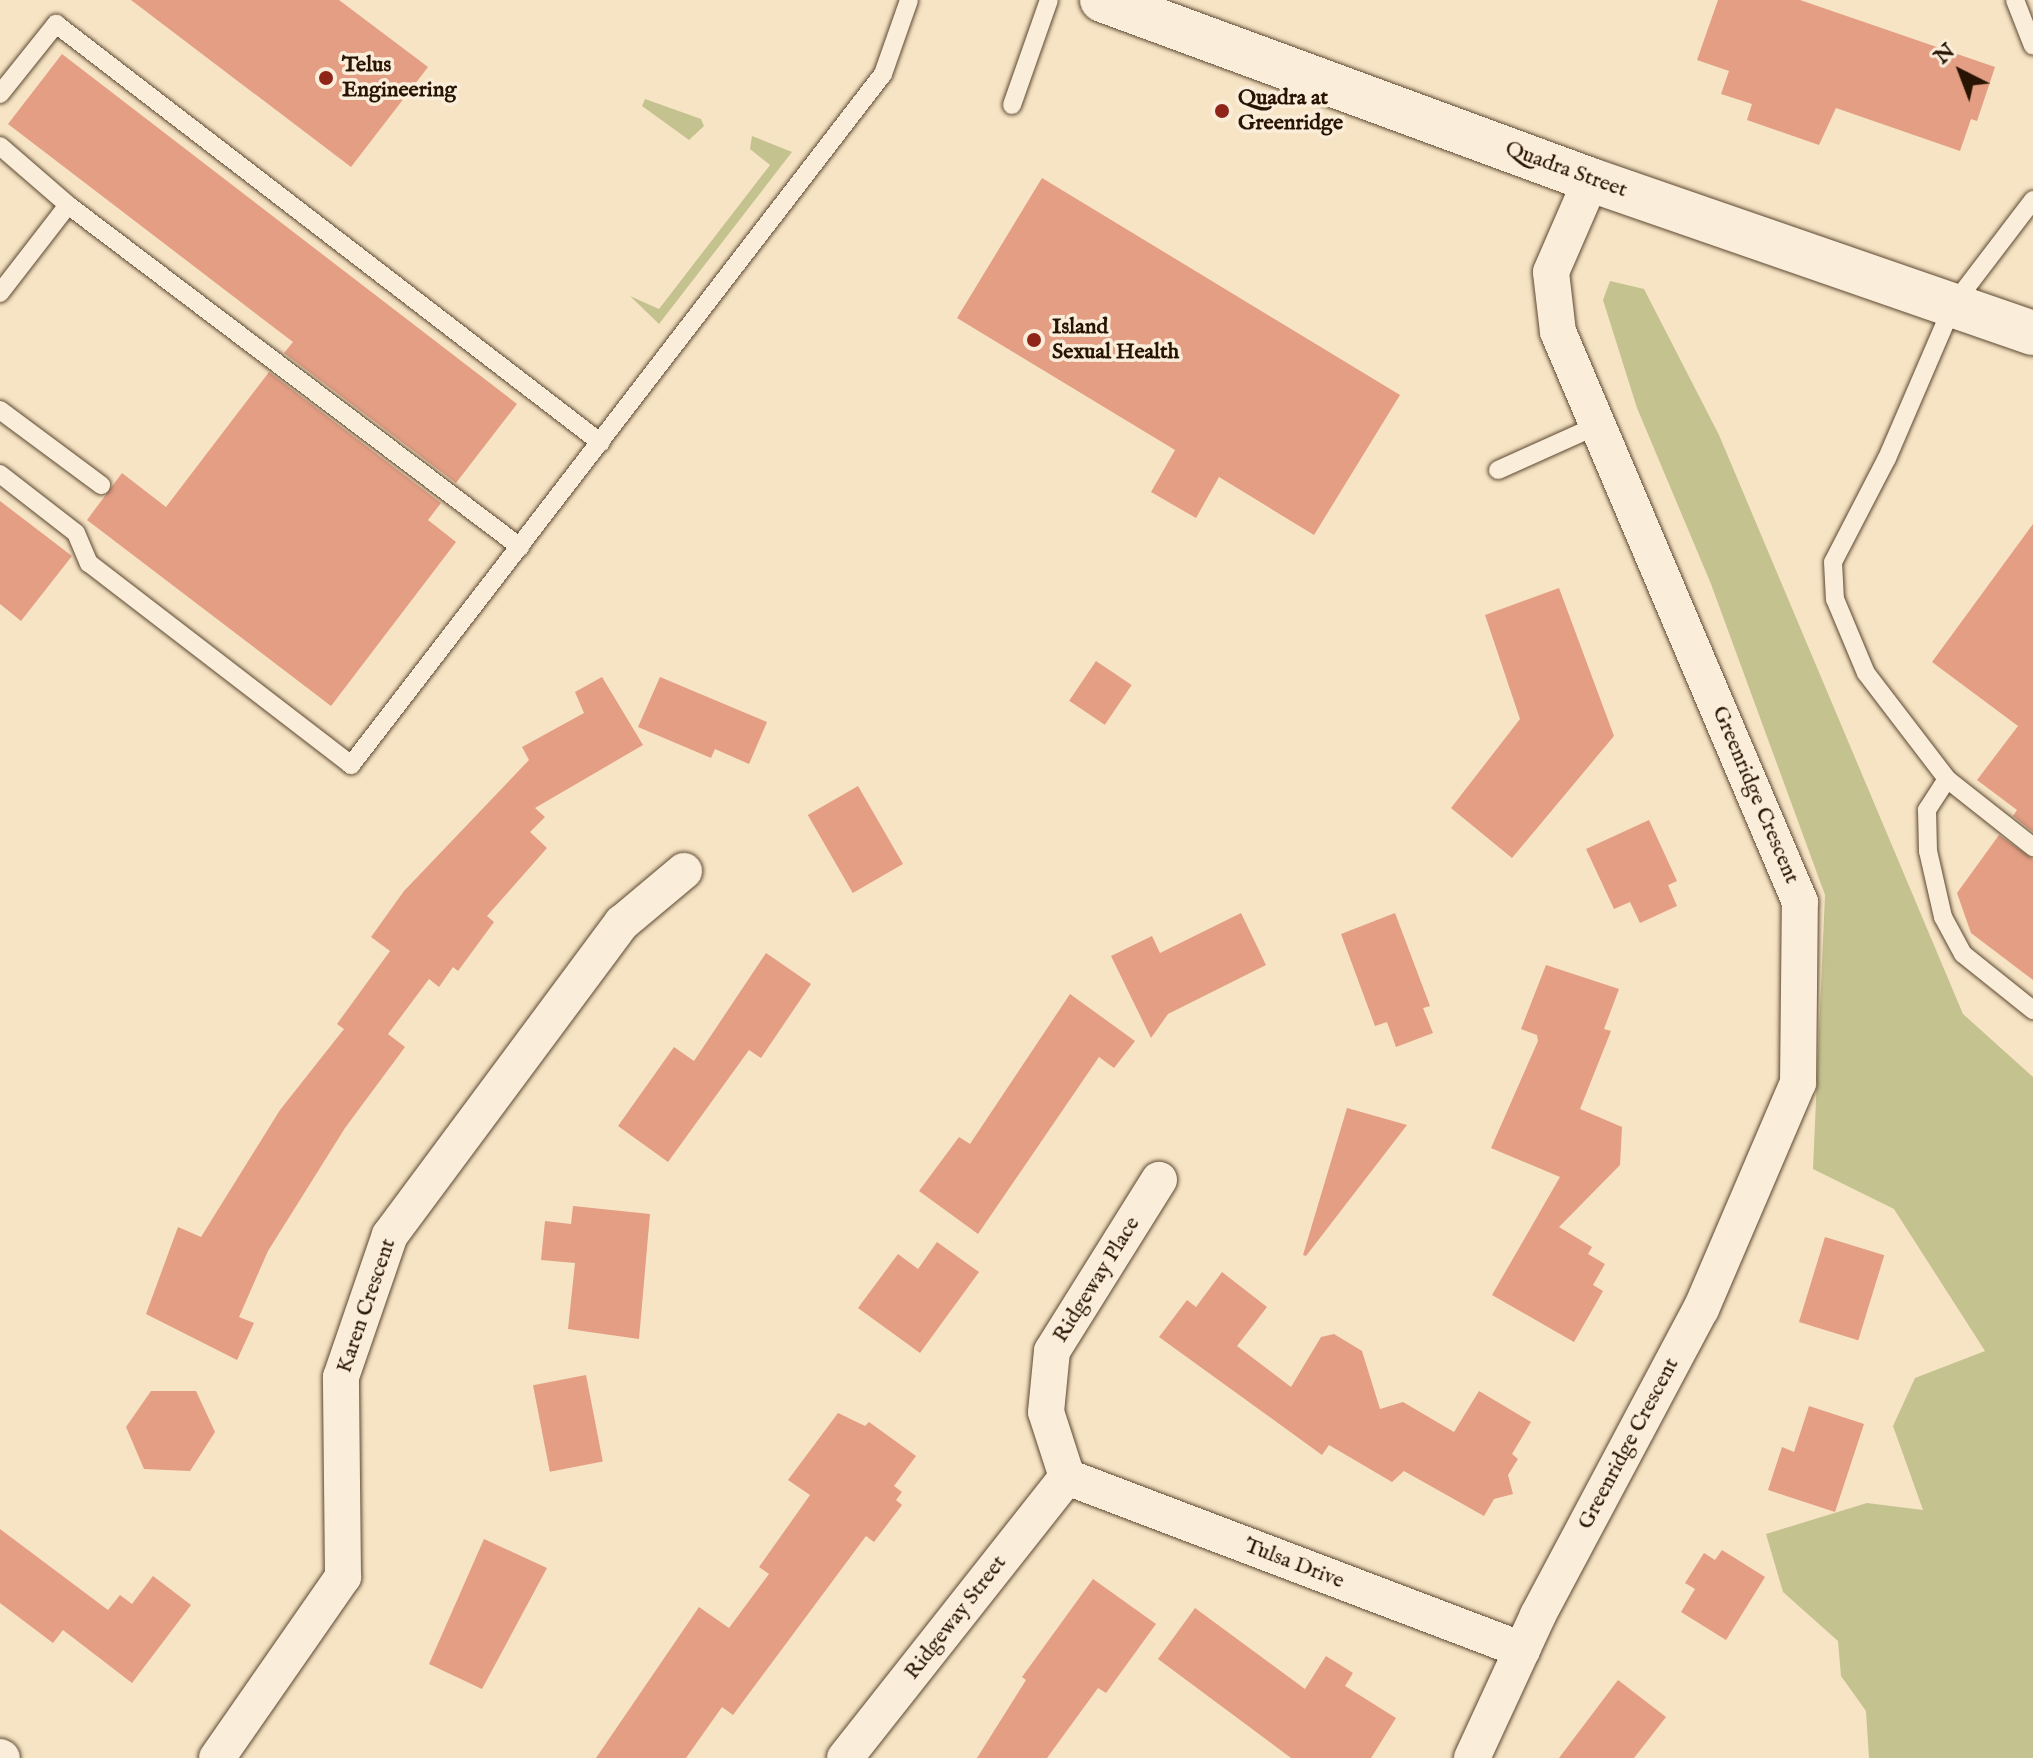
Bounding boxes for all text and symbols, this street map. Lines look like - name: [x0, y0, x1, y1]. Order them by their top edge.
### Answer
- north arrow: [1921, 32, 2001, 112]
- text: N: [1928, 37, 1961, 71]
- place label: Telus Engineering: [342, 52, 456, 104]
- marker: Telus Engineering: [317, 69, 335, 87]
- place label: Quadra at Greenridge: [1238, 85, 1343, 136]
- marker: Quadra at Greenridge: [1213, 102, 1231, 120]
- street label: Quadra Street: [1501, 136, 1631, 204]
- place label: Island Sexual Health: [1052, 314, 1179, 366]
- marker: Island Sexual Health: [1023, 329, 1045, 351]
- street label: Greenridge Crescent: [1706, 702, 1804, 888]
- street label: Ridgeway Place: [1048, 1212, 1146, 1348]
- street label: Karen Crescent: [332, 1235, 402, 1377]
- street label: Greenridge Crescent: [1573, 1354, 1685, 1534]
- street label: Tulsa Drive: [1240, 1533, 1348, 1595]
- street label: Ridgeway Street: [899, 1551, 1013, 1685]

